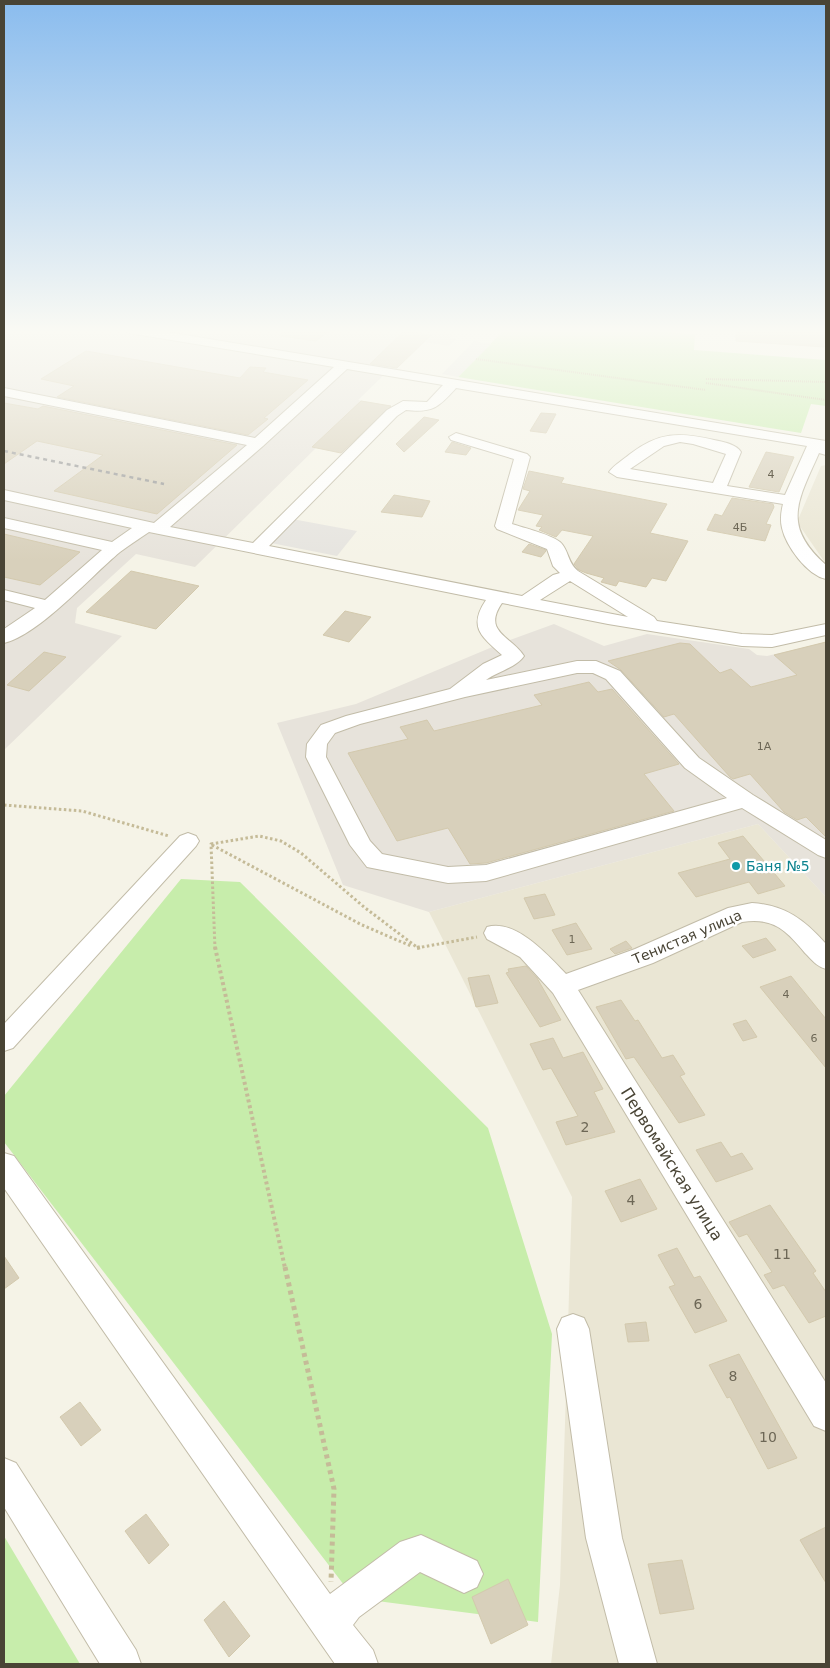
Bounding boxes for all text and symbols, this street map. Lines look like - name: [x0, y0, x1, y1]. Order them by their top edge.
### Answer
- house number: 4: [768, 468, 775, 481]
- house number: 4Б: [733, 521, 747, 534]
- house number: 1А: [757, 740, 772, 753]
- place label: Баня №5: [746, 858, 810, 874]
- marker: Баня №5: [730, 860, 742, 872]
- street label: Тенистая улица: [629, 907, 744, 968]
- house number: 1: [569, 933, 576, 946]
- house number: 4: [783, 988, 790, 1001]
- house number: 6: [811, 1032, 818, 1045]
- street label: Первомайская улица: [617, 1084, 727, 1244]
- house number: 2: [581, 1119, 589, 1135]
- house number: 4: [627, 1192, 636, 1208]
- house number: 11: [773, 1246, 791, 1262]
- house number: 6: [694, 1296, 703, 1312]
- house number: 8: [729, 1368, 737, 1384]
- house number: 10: [759, 1429, 777, 1445]

